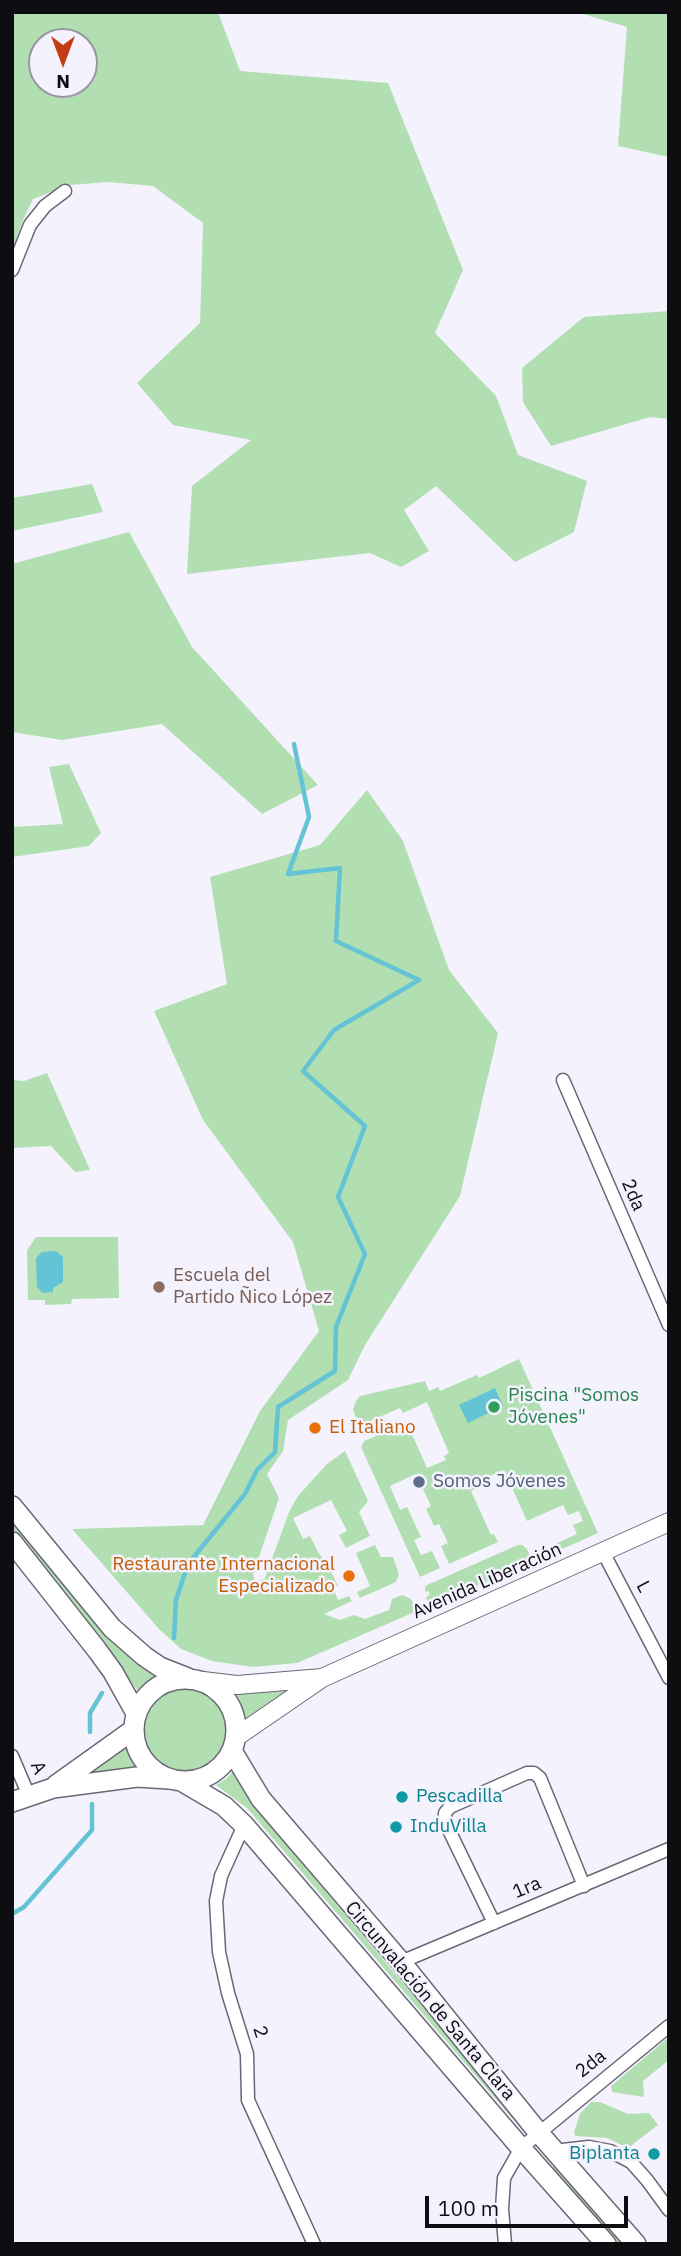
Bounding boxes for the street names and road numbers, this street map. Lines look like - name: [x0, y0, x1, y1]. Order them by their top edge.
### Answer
- street label: 2da: [616, 1176, 650, 1214]
- street label: Avenida Liberación: [409, 1538, 565, 1624]
- street label: L: [631, 1577, 655, 1597]
- street label: A: [25, 1758, 51, 1778]
- street label: 1ra: [509, 1872, 545, 1904]
- street label: Circunvalación de Santa Clara: [340, 1897, 520, 2105]
- street label: 2: [247, 2023, 273, 2041]
- street label: 2da: [571, 2045, 611, 2083]

